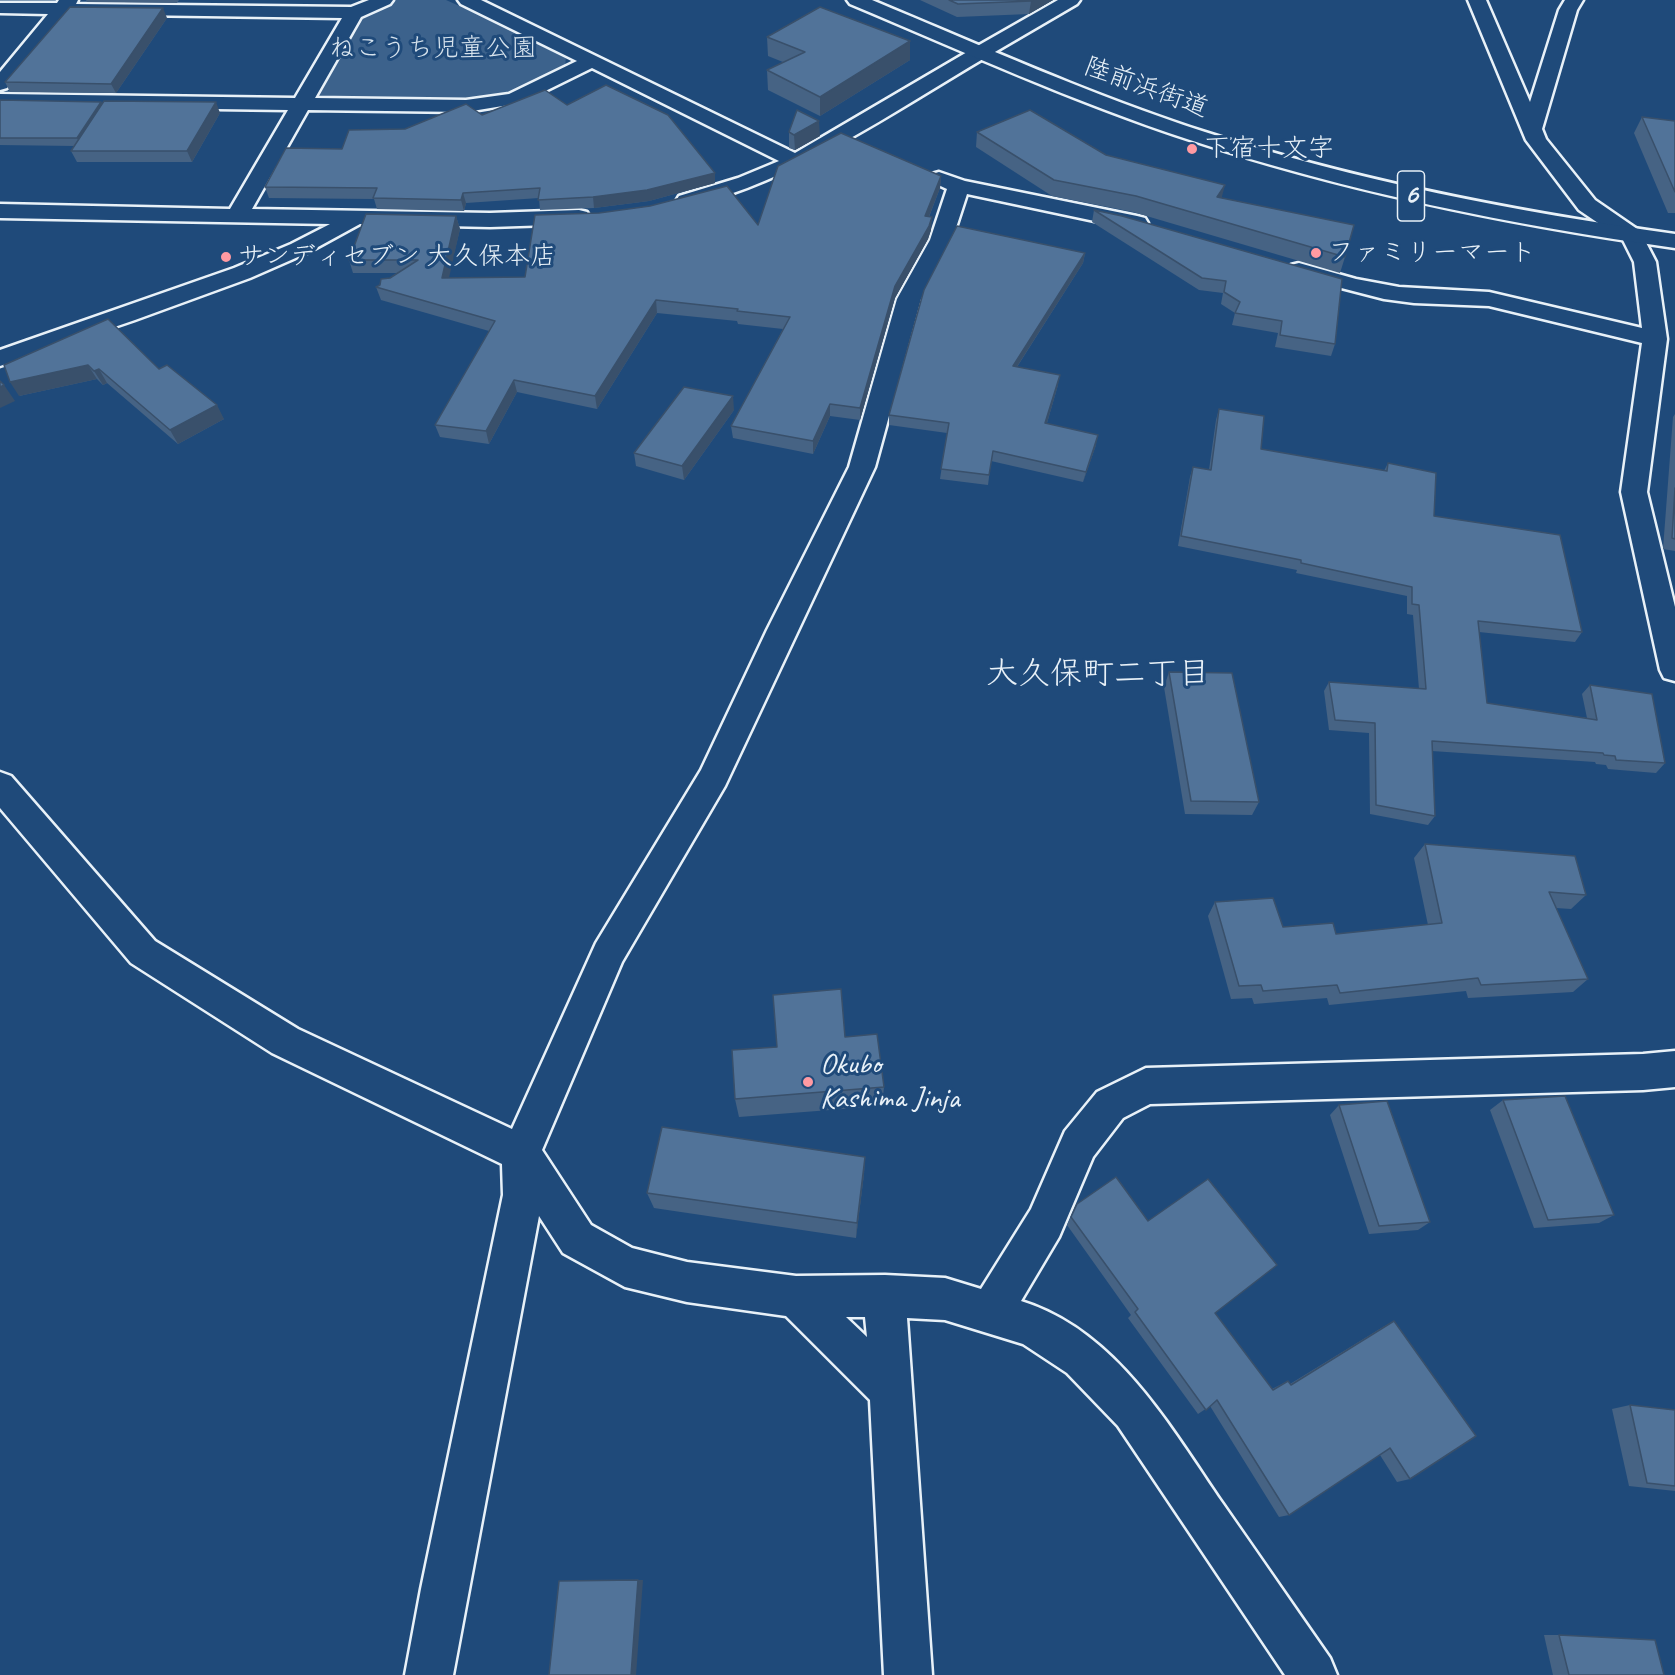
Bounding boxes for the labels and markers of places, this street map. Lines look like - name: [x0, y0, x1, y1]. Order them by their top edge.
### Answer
- place label: 下宿十文字: [1204, 133, 1334, 165]
- marker: 下宿十文字: [1185, 142, 1199, 156]
- place label: ファミリーマート: [1328, 237, 1536, 269]
- place label: サンディセブン 大久保本店: [238, 241, 556, 273]
- marker: ファミリーマート: [1309, 246, 1323, 260]
- marker: サンディセブン 大久保本店: [219, 250, 233, 264]
- place label: Okubo Kashima Jinja: [820, 1047, 959, 1118]
- marker: Okubo Kashima Jinja: [801, 1075, 815, 1089]

